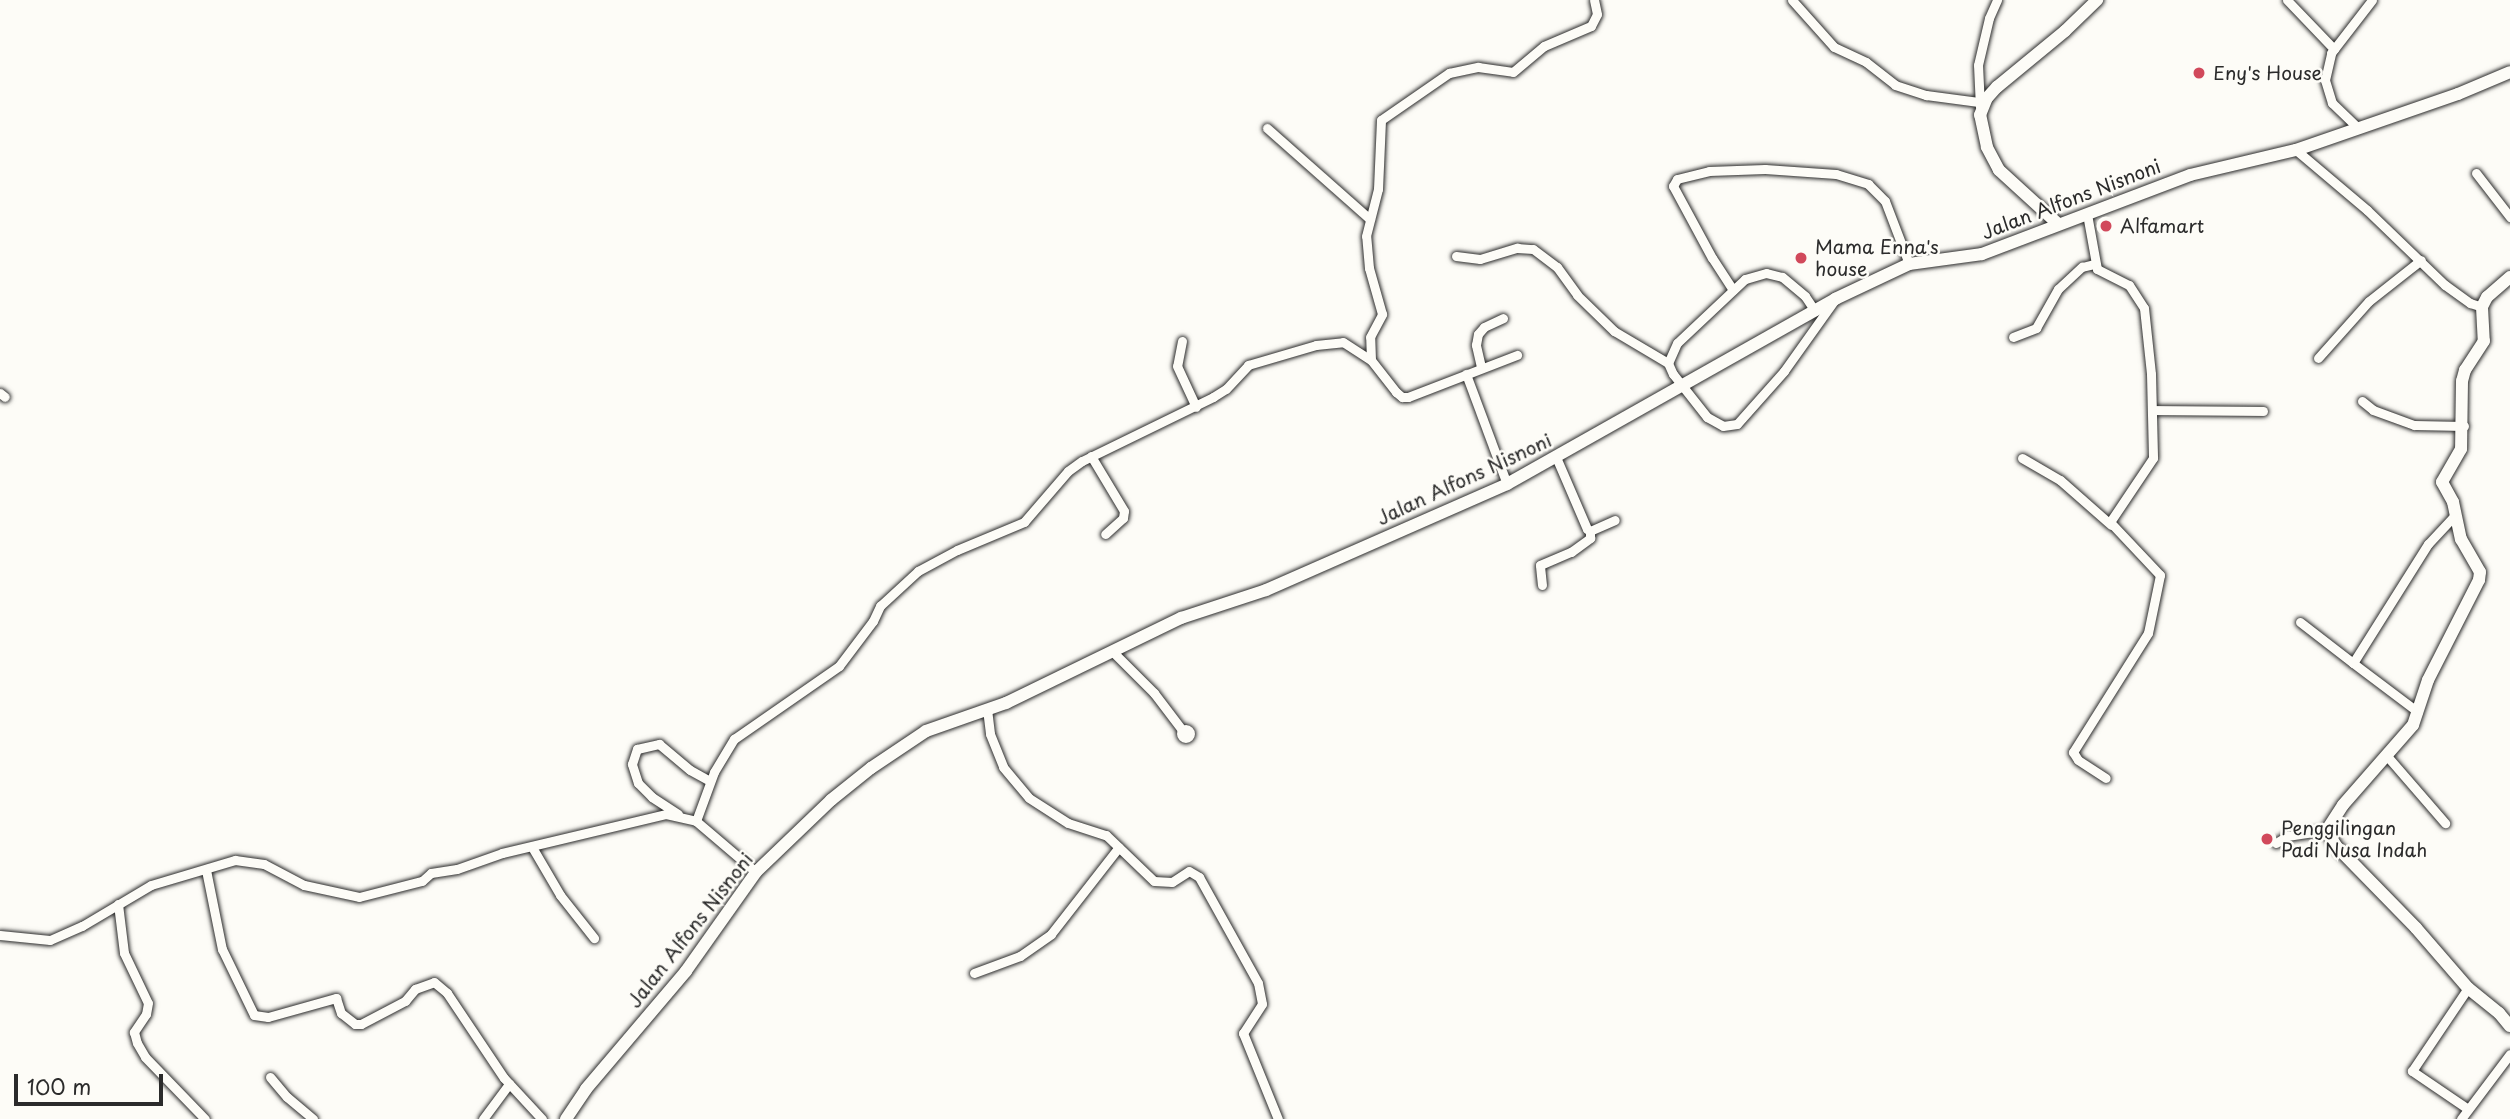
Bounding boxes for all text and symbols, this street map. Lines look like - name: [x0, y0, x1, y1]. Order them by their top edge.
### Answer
- place label: Eny's House: [2213, 62, 2322, 84]
- marker: Eny's House: [2191, 65, 2207, 81]
- street label: Jalan Alfons Nisnoni: [1978, 154, 2164, 244]
- place label: Alfamart: [2120, 215, 2204, 237]
- marker: Alfamart: [2098, 218, 2114, 234]
- place label: Mama Enna's house: [1815, 236, 1939, 280]
- marker: Mama Enna's house: [1793, 250, 1809, 266]
- street label: Jalan Alfons Nisnoni: [1373, 429, 1555, 529]
- place label: Penggilingan Padi Nusa Indah: [2281, 817, 2430, 861]
- marker: Penggilingan Padi Nusa Indah: [2259, 831, 2275, 847]
- street label: Jalan Alfons Nisnoni: [623, 848, 757, 1012]
- scale bar: [18, 1060, 166, 1104]
- text: 100 m: [27, 1070, 91, 1102]

